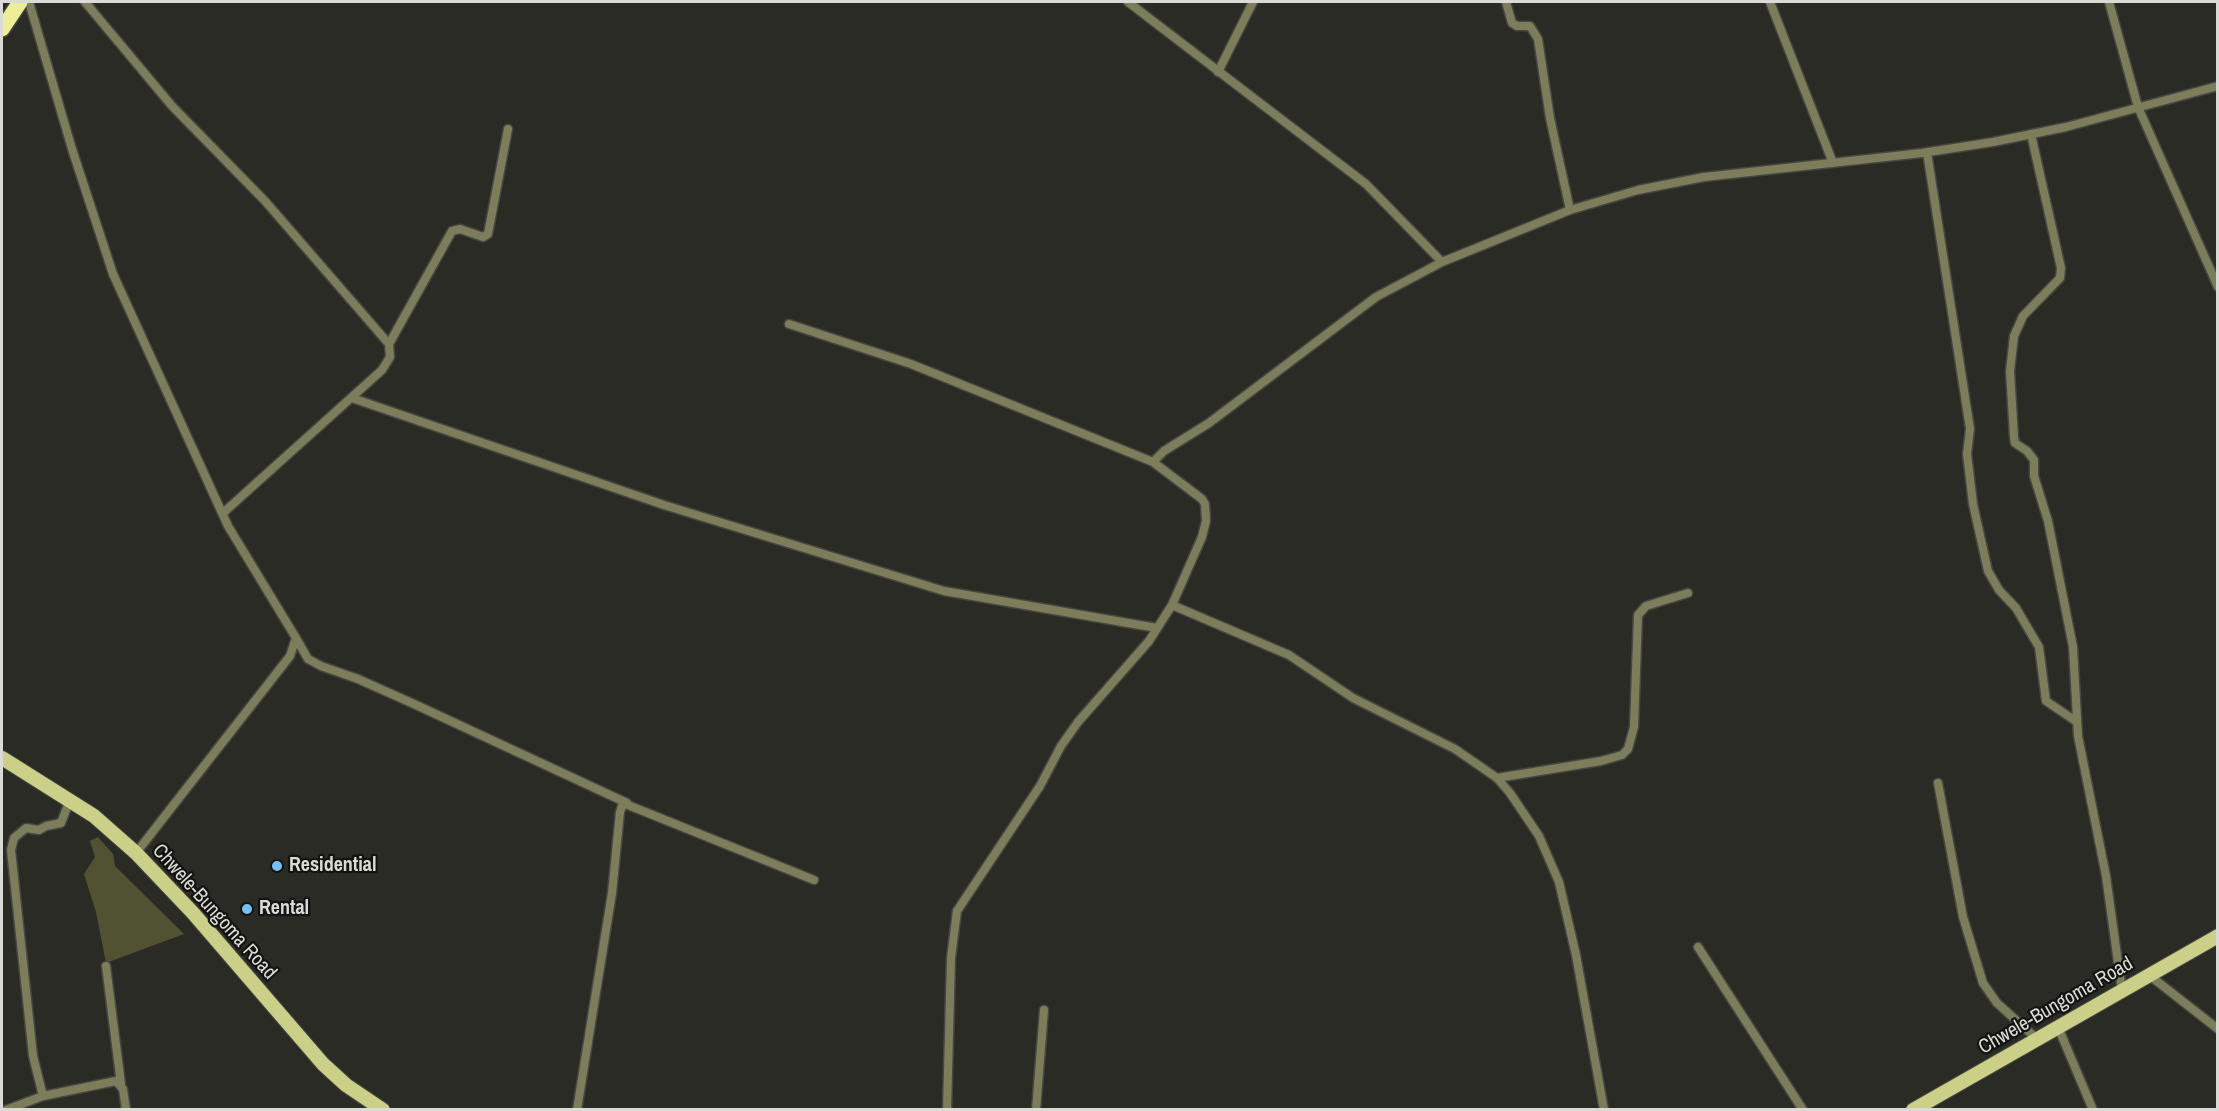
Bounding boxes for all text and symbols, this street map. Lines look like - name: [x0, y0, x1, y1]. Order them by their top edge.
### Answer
- street label: Chwele-Bungoma Road: [147, 839, 281, 985]
- place label: Residential: [289, 854, 376, 878]
- marker: Residential: [270, 859, 284, 873]
- place label: Rental: [259, 897, 309, 921]
- marker: Rental: [240, 902, 254, 916]
- street label: Chwele-Bungoma Road: [1975, 952, 2137, 1060]

